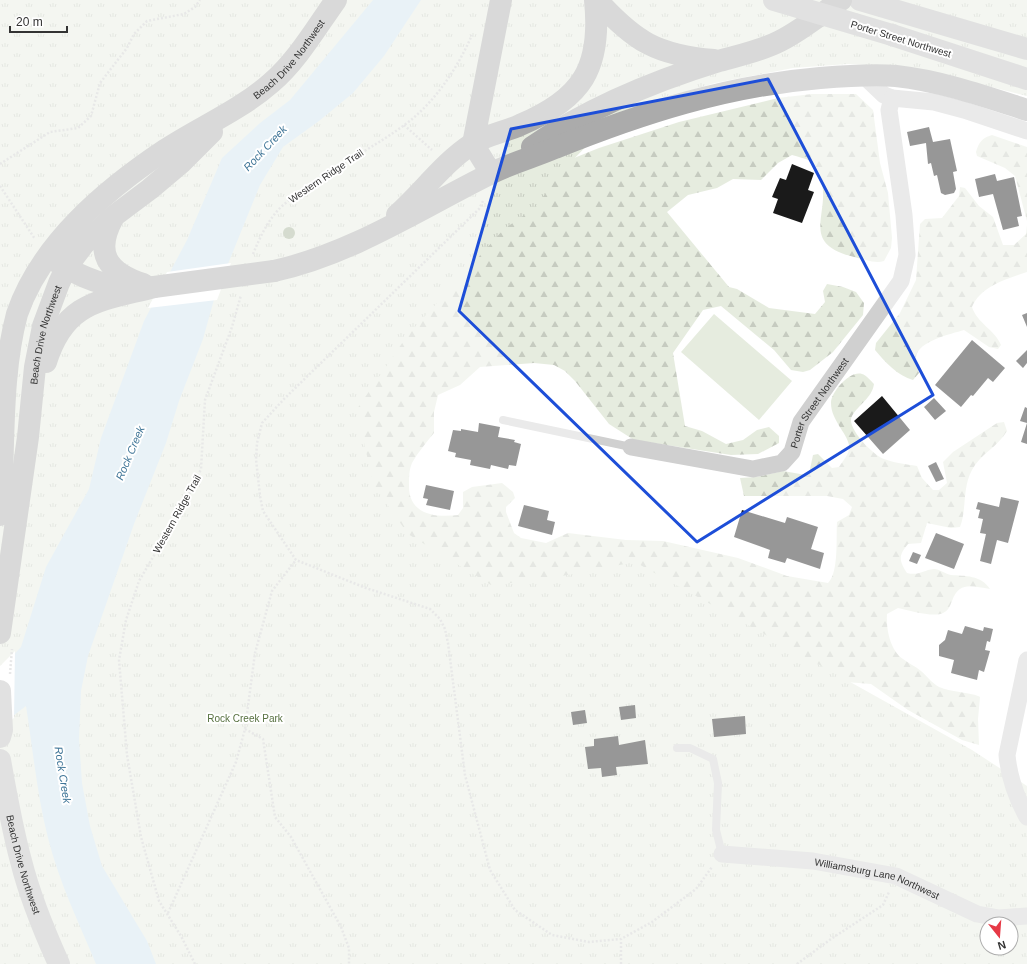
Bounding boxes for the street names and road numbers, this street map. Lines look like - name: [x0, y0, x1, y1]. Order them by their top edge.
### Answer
- street label: Beach Drive Northwest: [251, 17, 326, 101]
- street label: Porter Street Northwest: [849, 18, 953, 60]
- street label: Western Ridge Trail: [287, 147, 365, 205]
- street label: Beach Drive Northwest: [28, 284, 63, 385]
- street label: Porter Street Northwest: [788, 355, 850, 450]
- street label: Western Ridge Trail: [151, 473, 203, 555]
- street label: Beach Drive Northwest: [5, 814, 43, 916]
- street label: Williamsburg Lane Northwest: [814, 856, 942, 901]

